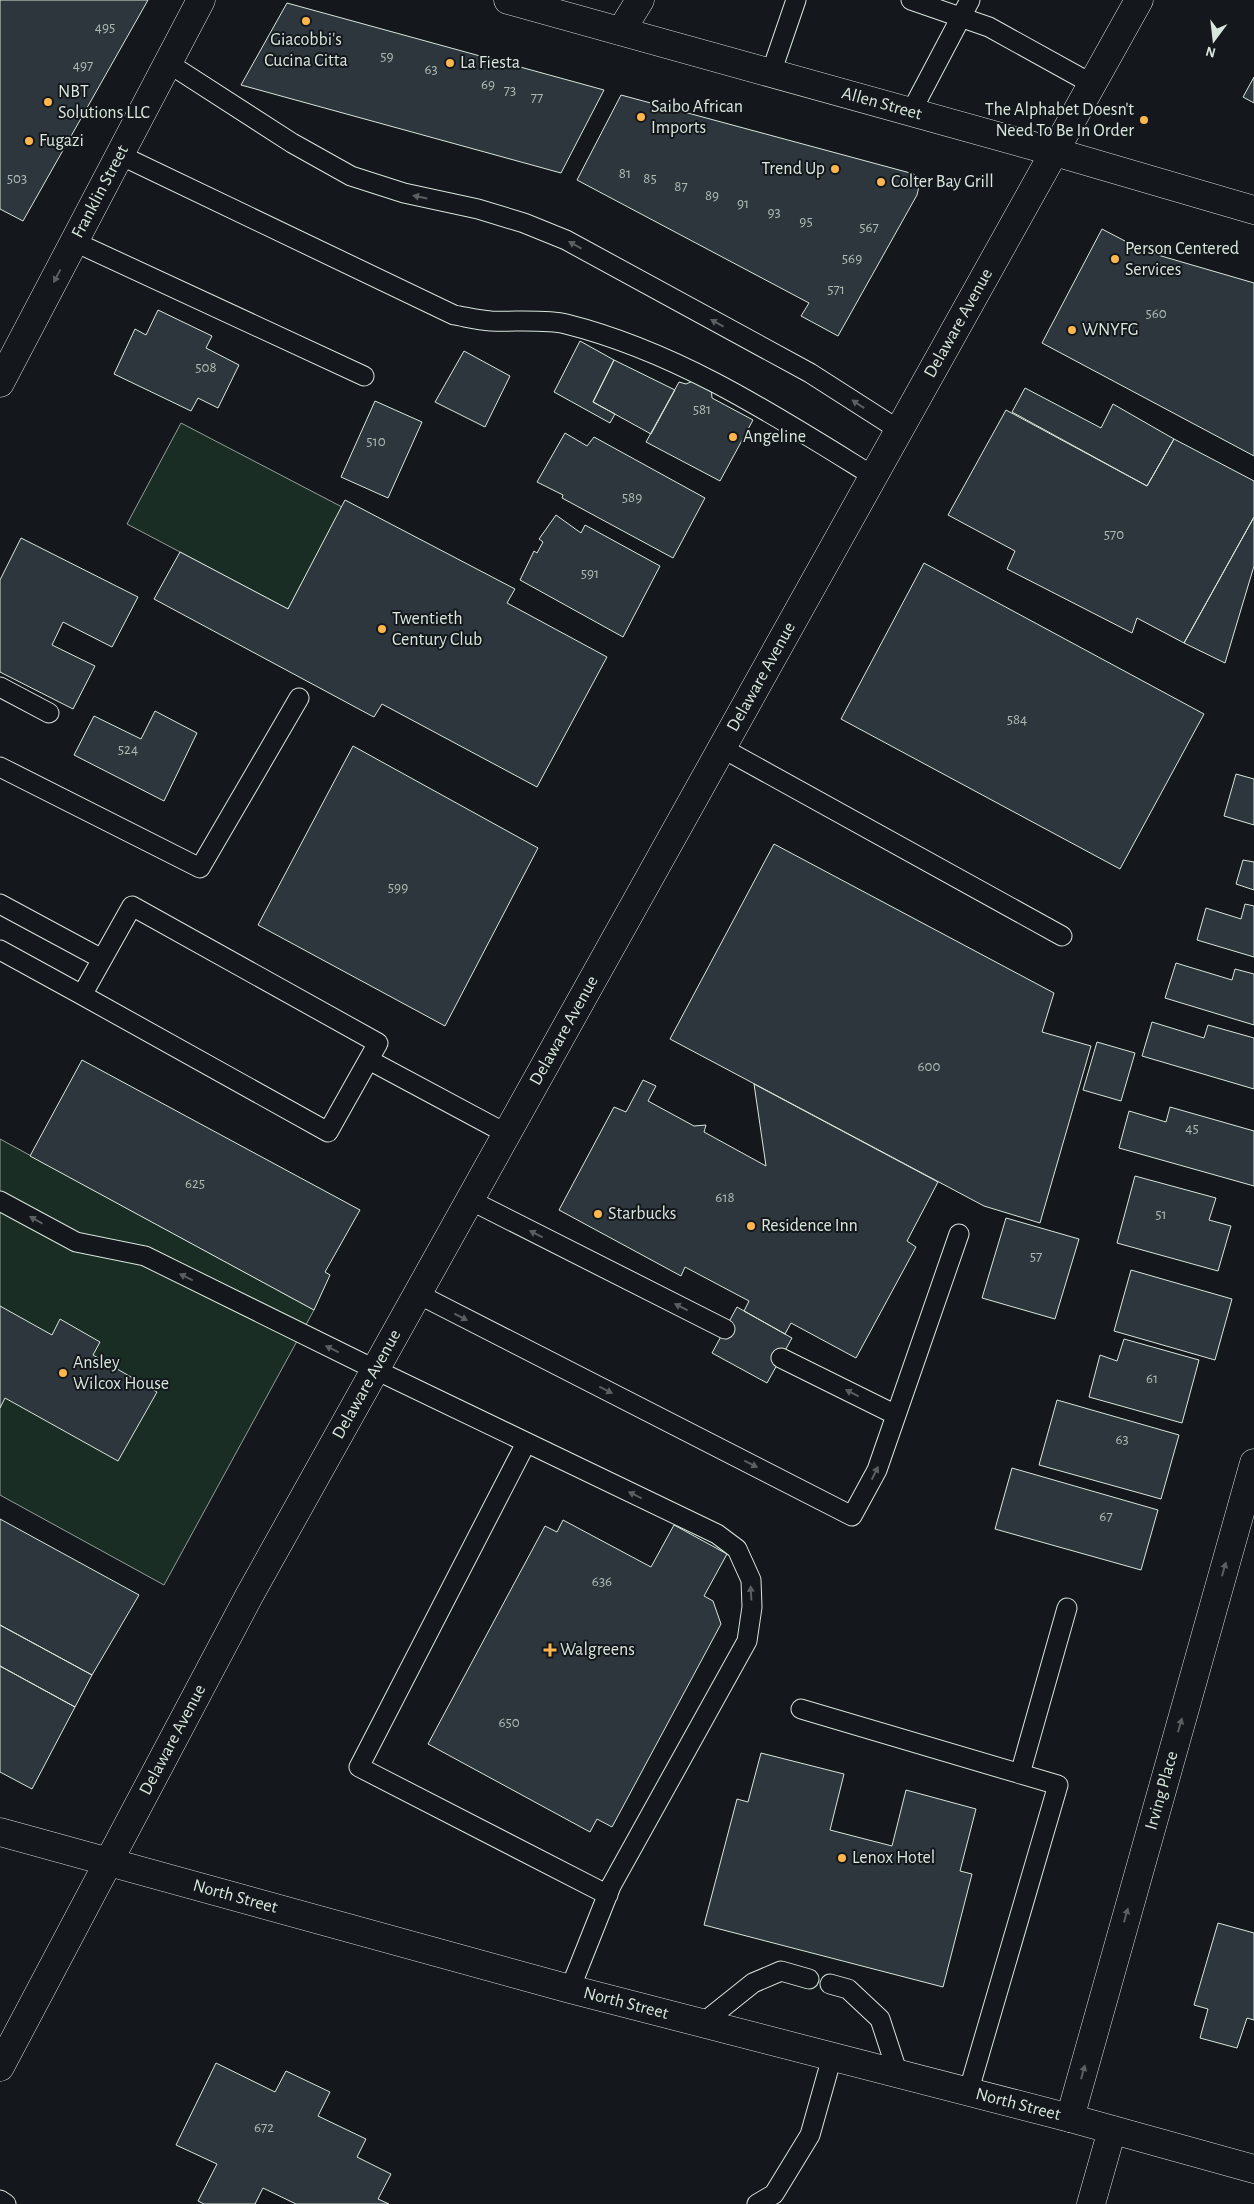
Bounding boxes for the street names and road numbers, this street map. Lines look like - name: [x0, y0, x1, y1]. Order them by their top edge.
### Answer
- street label: Allen Street: [840, 84, 924, 124]
- street label: Franklin Street: [69, 142, 132, 241]
- street label: Delaware Avenue: [921, 266, 996, 381]
- street label: Delaware Avenue: [724, 619, 799, 735]
- street label: Delaware Avenue: [527, 973, 602, 1088]
- street label: Delaware Avenue: [329, 1327, 405, 1442]
- street label: Delaware Avenue: [136, 1682, 209, 1798]
- street label: Irving Place: [1142, 1749, 1182, 1832]
- street label: North Street: [191, 1877, 280, 1917]
- street label: North Street: [582, 1984, 671, 2023]
- street label: North Street: [974, 2085, 1063, 2124]

